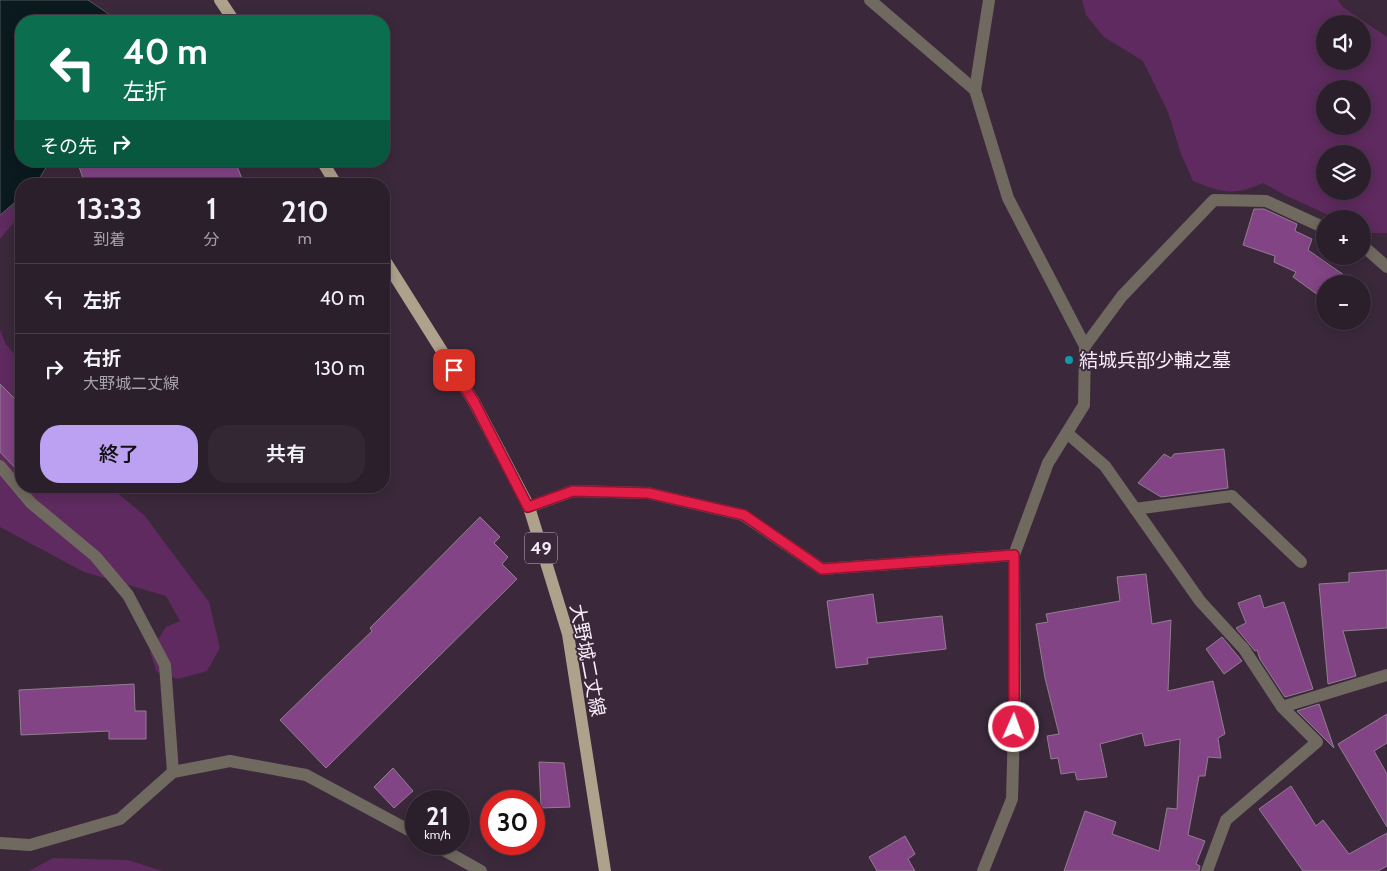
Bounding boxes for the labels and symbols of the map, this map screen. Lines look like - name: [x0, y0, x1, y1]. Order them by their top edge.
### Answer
- pin: [433, 349, 475, 391]
- place label: 結城兵部少輔之墓: [1079, 349, 1231, 372]
- marker: 結城兵部少輔之墓: [1063, 354, 1075, 366]
- road number: 49: [525, 532, 557, 564]
- street label: 大野城二丈線: [565, 602, 610, 718]
- position arrow: [987, 700, 1039, 752]
- speed limit sign: 30: [480, 790, 545, 855]

